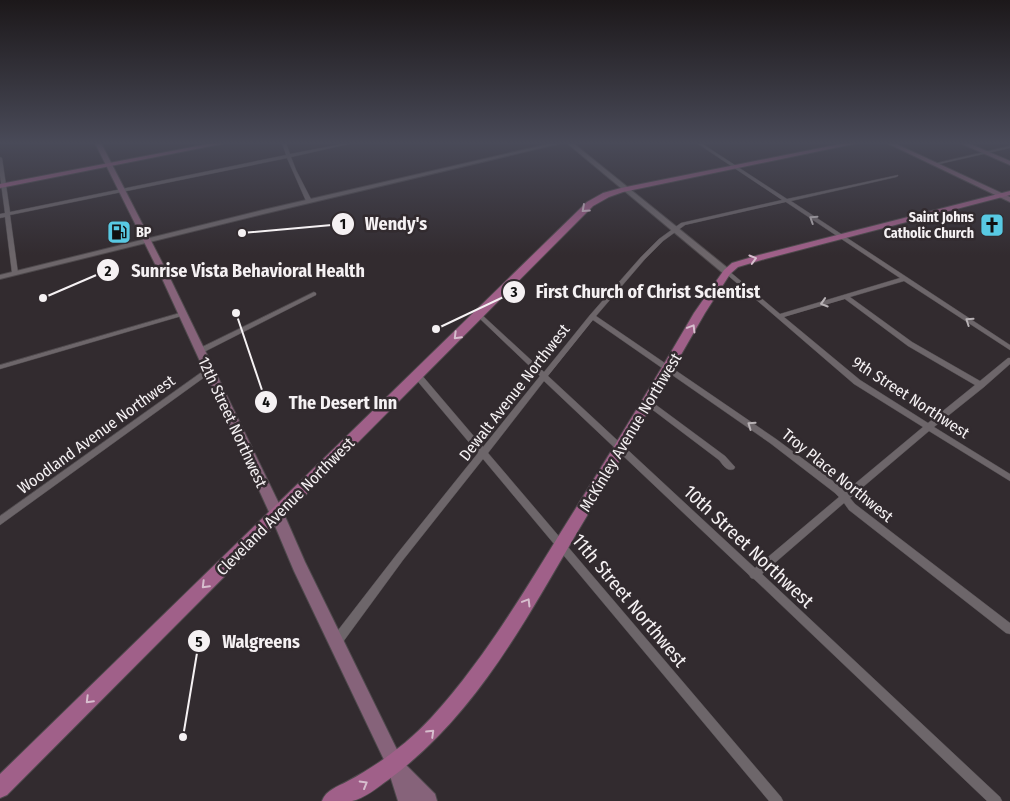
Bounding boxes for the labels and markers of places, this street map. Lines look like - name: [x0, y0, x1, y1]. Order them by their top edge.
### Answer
- callout: Wendy's: [330, 207, 438, 240]
- place label: Saint Johns Catholic Church: [884, 209, 974, 242]
- church icon: Saint Johns Catholic Church: [979, 212, 1005, 238]
- fuel station icon: BP: [106, 219, 132, 245]
- place label: BP: [136, 224, 152, 241]
- callout: Sunrise Vista Behavioral Health: [96, 254, 374, 287]
- callout: First Church of Christ Scientist: [501, 275, 771, 308]
- callout: The Desert Inn: [254, 386, 407, 419]
- callout: Walgreens: [187, 625, 309, 658]

